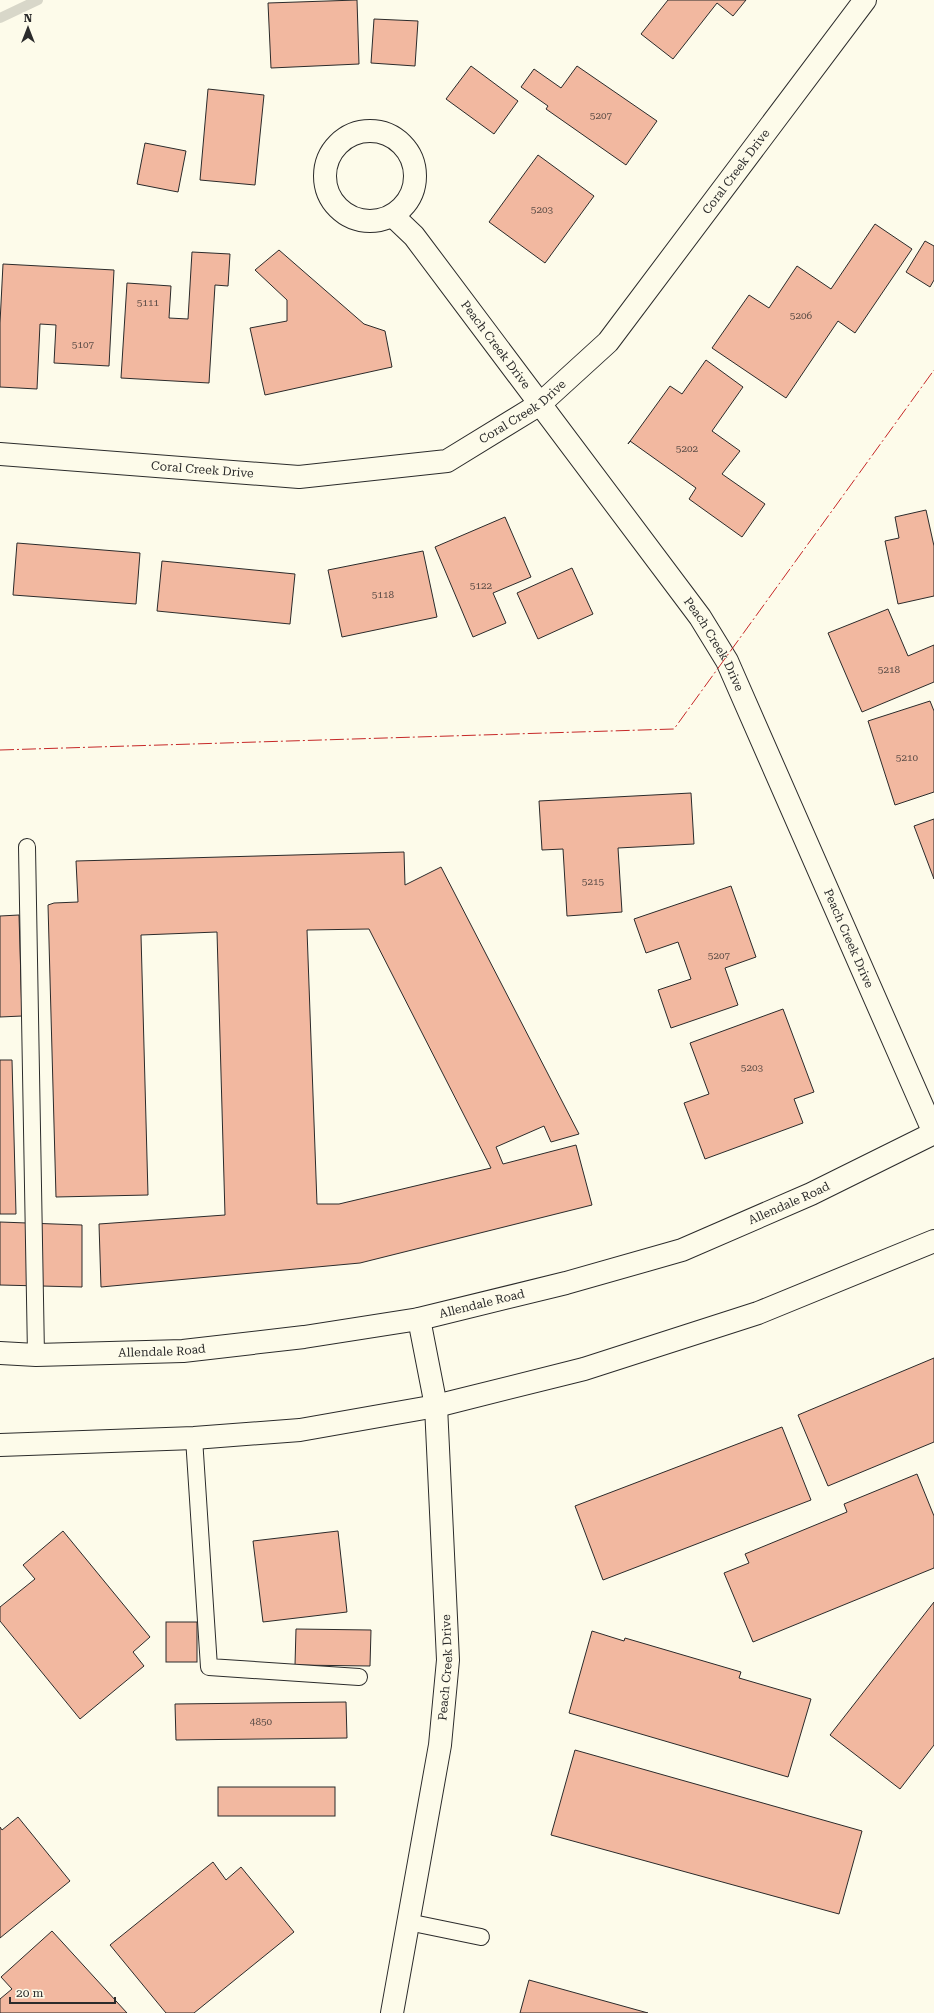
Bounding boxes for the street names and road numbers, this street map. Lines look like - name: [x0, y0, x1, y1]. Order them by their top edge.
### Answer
- street label: Coral Creek Drive: [700, 126, 773, 217]
- street label: Peach Creek Drive: [458, 298, 533, 392]
- street label: Coral Creek Drive: [476, 377, 569, 447]
- street label: Coral Creek Drive: [151, 459, 255, 481]
- street label: Peach Creek Drive: [681, 595, 747, 694]
- street label: Peach Creek Drive: [821, 887, 877, 990]
- street label: Allendale Road: [746, 1179, 832, 1227]
- street label: Allendale Road: [438, 1286, 526, 1321]
- street label: Allendale Road: [118, 1341, 207, 1360]
- street label: Peach Creek Drive: [435, 1614, 455, 1721]

